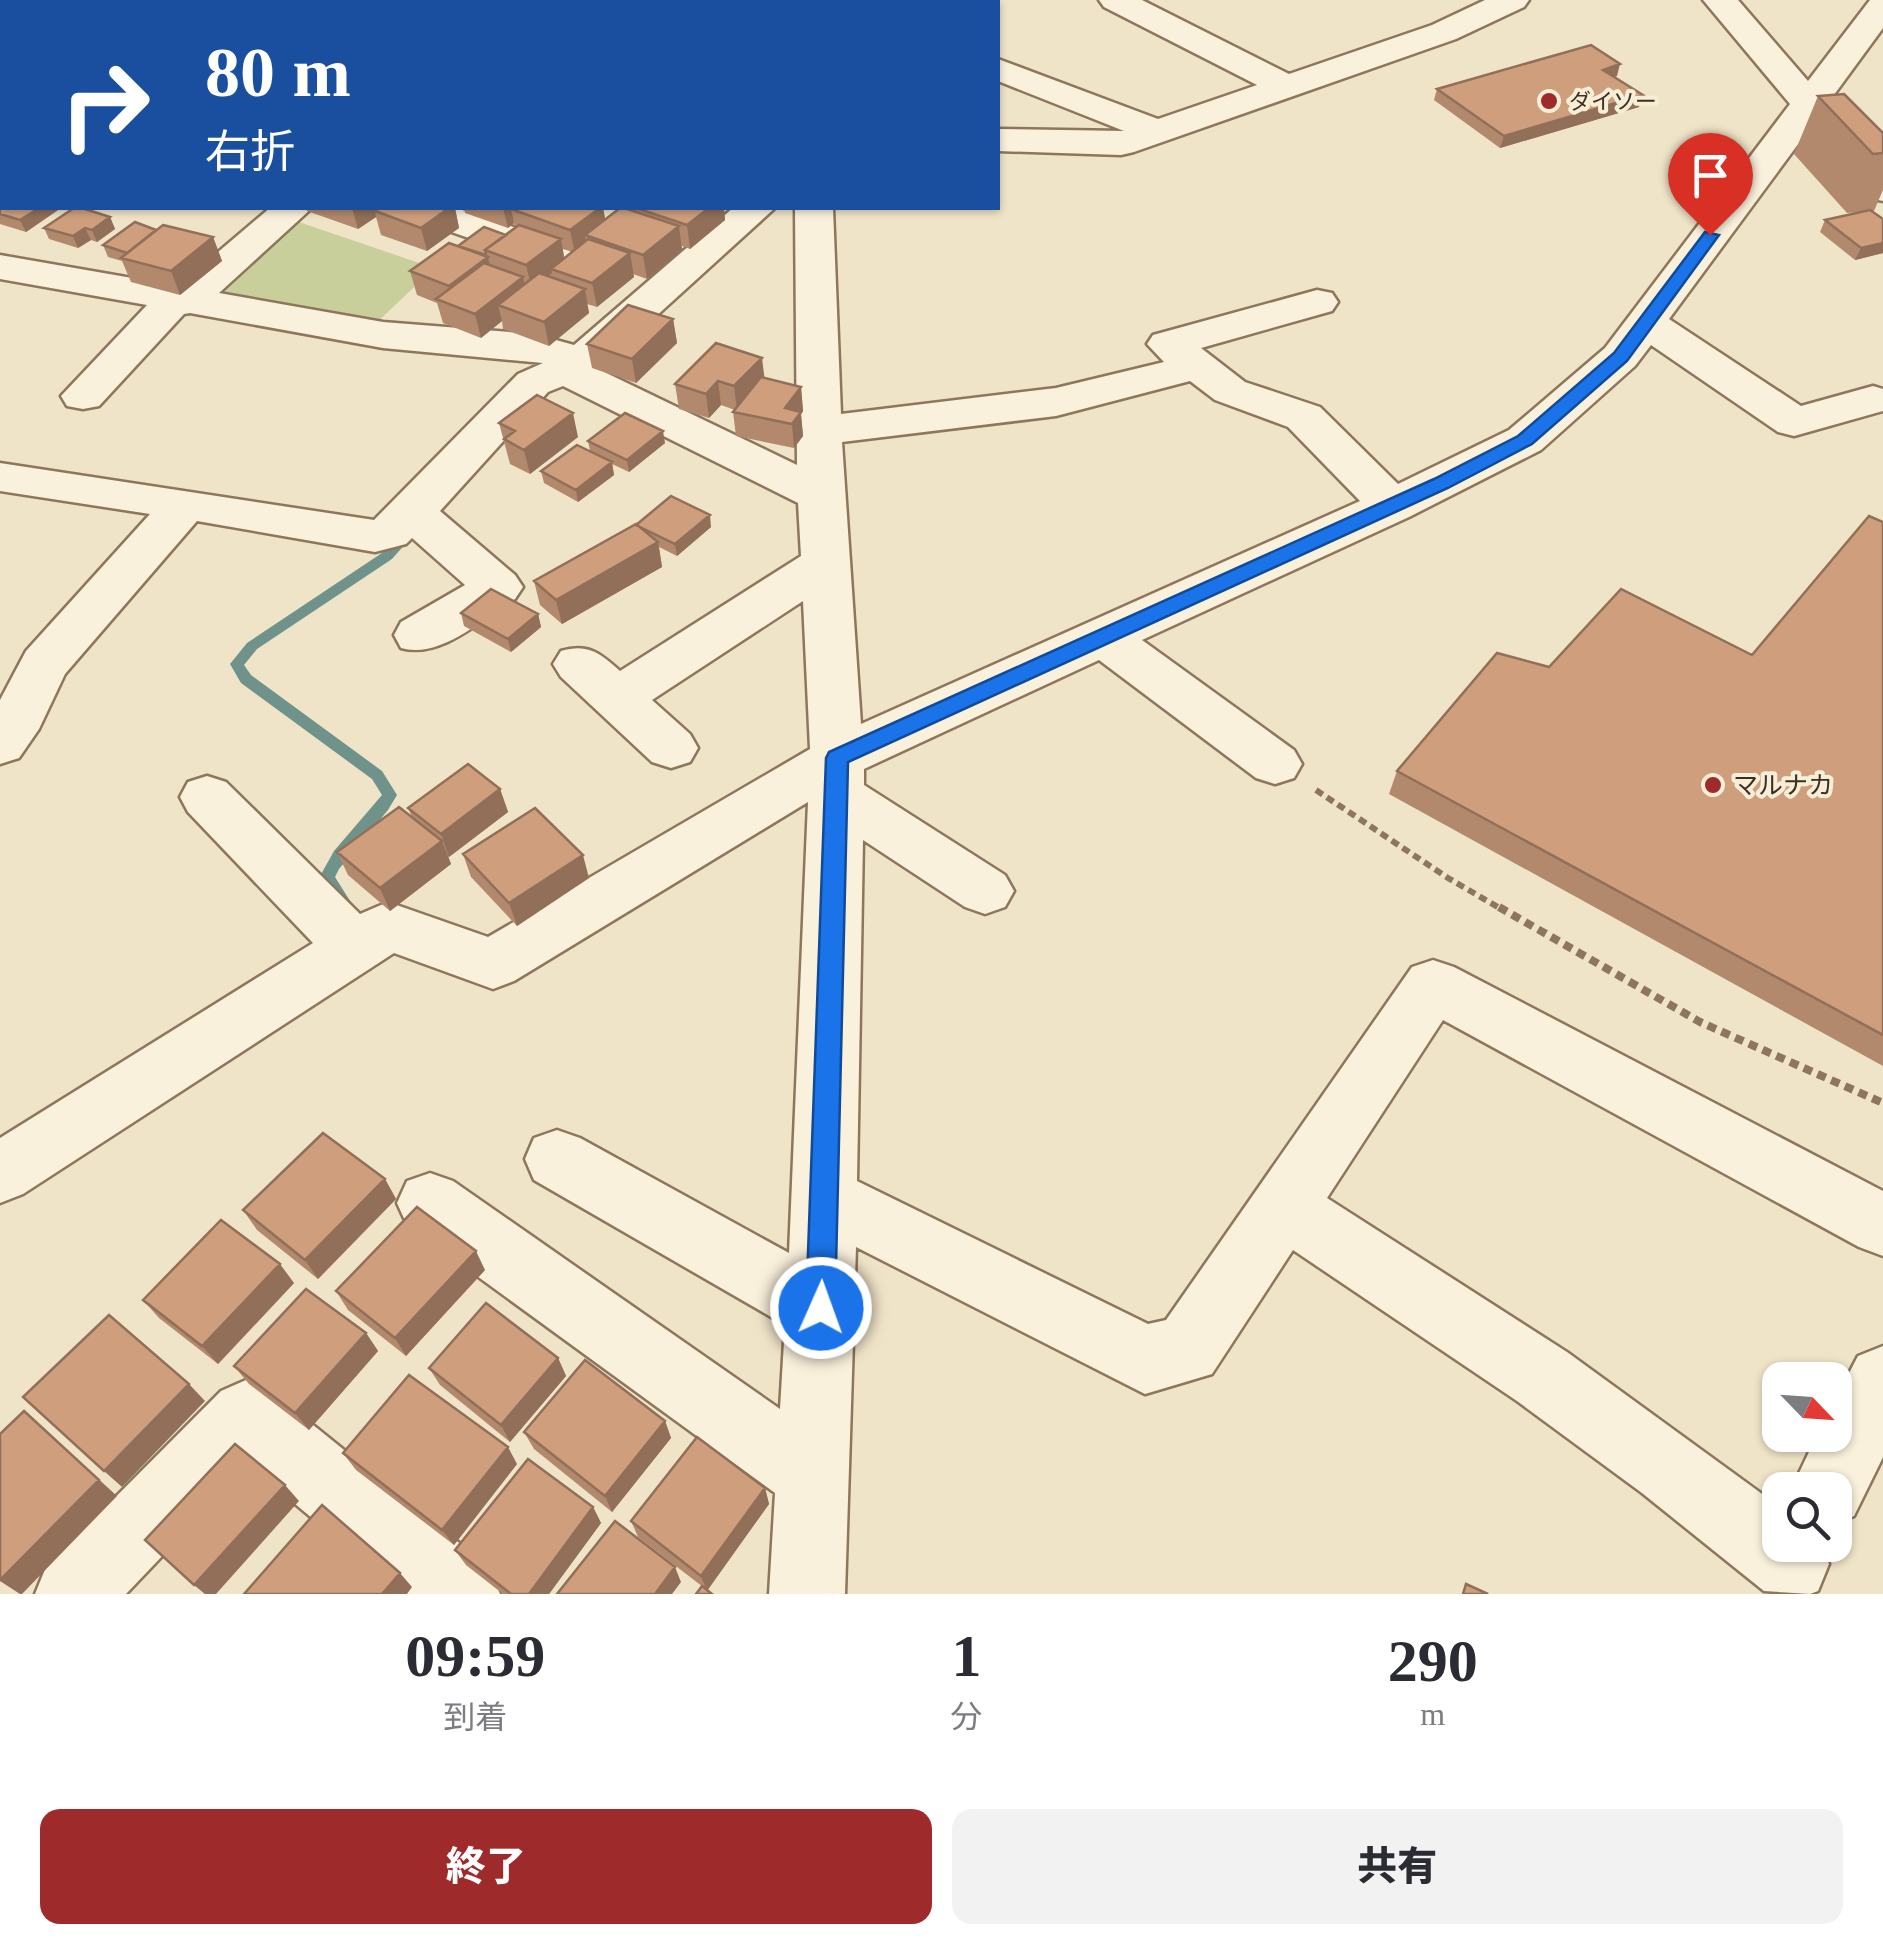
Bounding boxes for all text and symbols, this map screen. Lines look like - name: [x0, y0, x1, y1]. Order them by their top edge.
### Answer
- text: 80 m: [205, 34, 351, 111]
- icon: right: [40, 40, 170, 170]
- place label: ダイソー: [1569, 89, 1657, 114]
- marker: ダイソー: [1538, 90, 1560, 112]
- text: 右折: [205, 127, 295, 177]
- pin: [1668, 133, 1753, 236]
- icon: arrive: [1683, 148, 1738, 203]
- place label: マルナカ: [1733, 772, 1833, 799]
- marker: マルナカ: [1702, 774, 1724, 796]
- position arrow: [769, 1256, 873, 1360]
- north arrow: [1762, 1362, 1852, 1452]
- map controls: [1762, 1362, 1852, 1562]
- button: search: [1762, 1472, 1852, 1562]
- text: 09:59: [405, 1623, 545, 1689]
- text: 1: [951, 1623, 981, 1689]
- text: 290: [1388, 1628, 1478, 1694]
- text: m: [1420, 1696, 1445, 1732]
- text: 到着: [443, 1699, 507, 1735]
- text: 分: [950, 1699, 983, 1735]
- button: 終了: [40, 1809, 932, 1924]
- button: 共有: [952, 1809, 1843, 1924]

